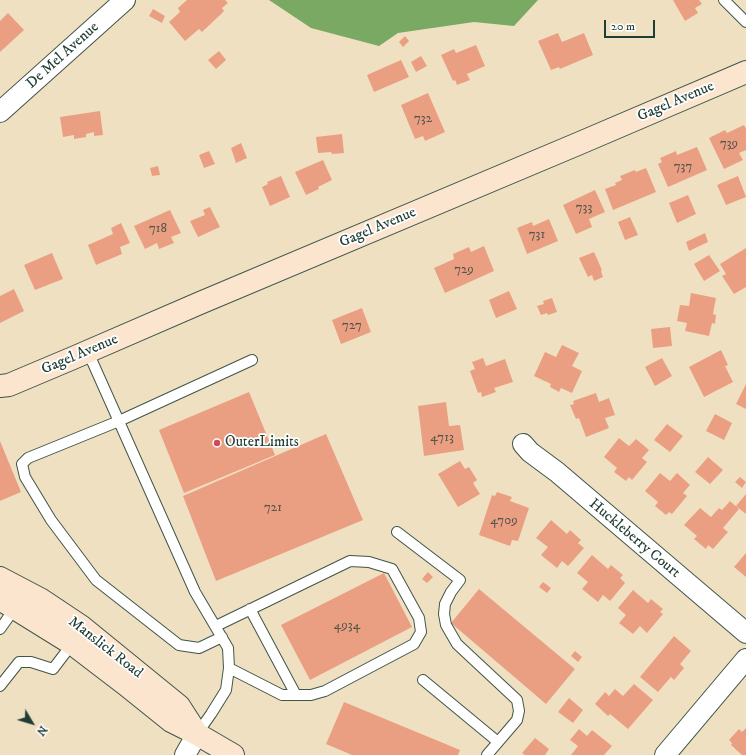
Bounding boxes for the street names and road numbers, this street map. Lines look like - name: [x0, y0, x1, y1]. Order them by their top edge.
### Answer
- street label: De Mel Avenue: [23, 19, 103, 93]
- street label: Gagel Avenue: [635, 78, 717, 126]
- street label: Gagel Avenue: [337, 204, 419, 252]
- street label: Gagel Avenue: [39, 331, 121, 379]
- street label: Huckleberry Court: [585, 496, 683, 582]
- street label: Manslick Road: [64, 613, 146, 683]

